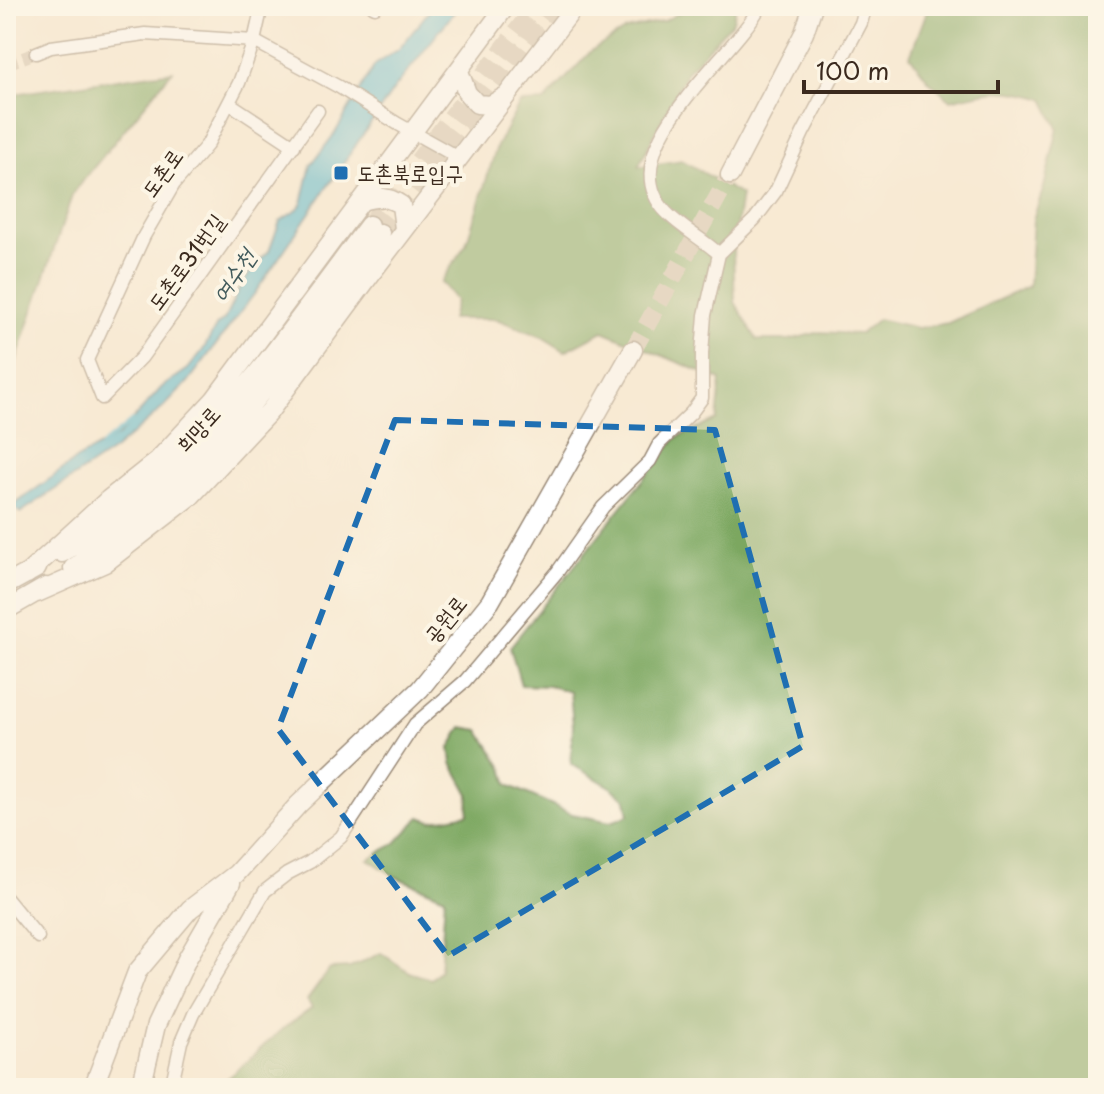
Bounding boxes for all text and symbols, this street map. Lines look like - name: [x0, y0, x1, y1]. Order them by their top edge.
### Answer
- scale bar: [804, 44, 998, 94]
- text: 100 m: [816, 52, 889, 88]
- street label: 도촌로: [132, 141, 190, 203]
- place label: 도촌북로입구: [357, 155, 463, 188]
- marker: 도촌북로입구: [332, 164, 350, 182]
- street label: 도촌로31번길: [138, 206, 231, 316]
- water label: 여수천: [201, 239, 265, 309]
- street label: 희망로: [167, 397, 227, 459]
- street label: 공원로: [414, 587, 473, 649]

